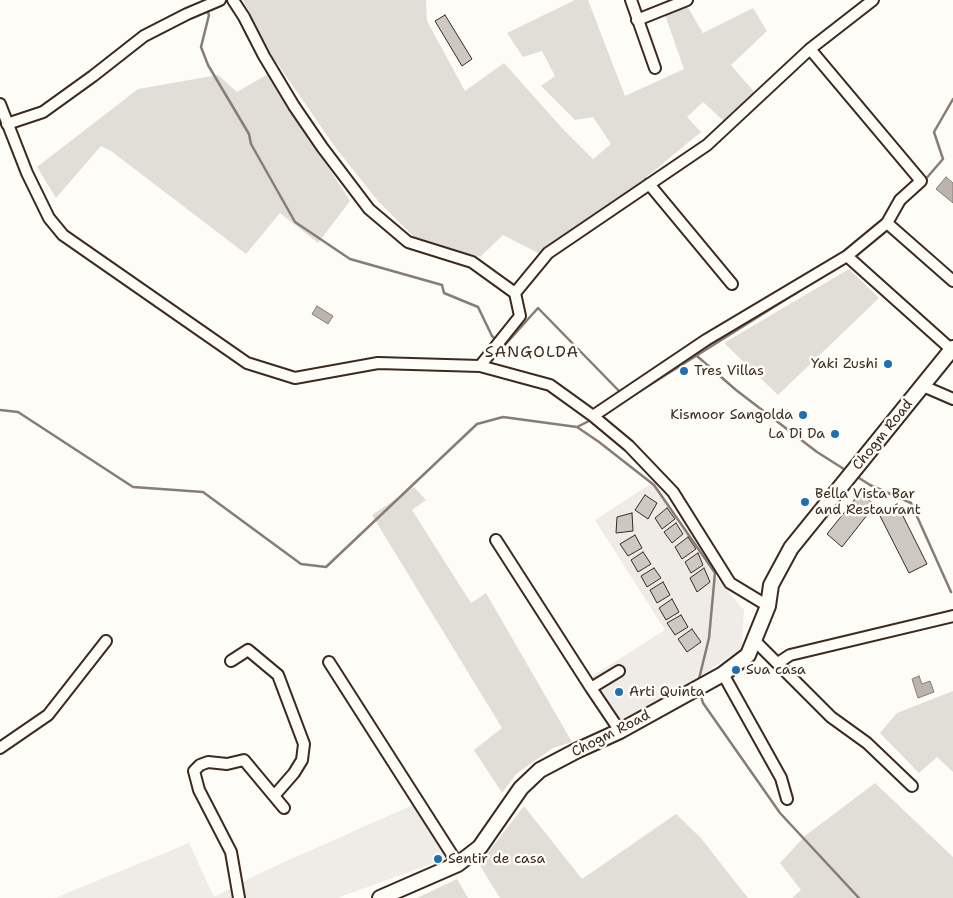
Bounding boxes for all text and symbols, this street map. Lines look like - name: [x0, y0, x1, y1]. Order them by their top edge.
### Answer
- district label: SANGOLDA: [484, 343, 580, 363]
- place label: Yaki Zushi: [811, 356, 878, 372]
- marker: Yaki Zushi: [882, 358, 894, 370]
- place label: Tres Villas: [694, 363, 764, 379]
- marker: Tres Villas: [678, 365, 690, 377]
- street label: Chogm Road: [849, 396, 917, 474]
- place label: Kismoor Sangolda: [670, 407, 793, 423]
- marker: Kismoor Sangolda: [797, 409, 809, 421]
- place label: La Di Da: [768, 426, 825, 442]
- marker: La Di Da: [829, 428, 841, 440]
- place label: Bella Vista Bar and Restaurant: [815, 486, 921, 518]
- marker: Bella Vista Bar and Restaurant: [799, 496, 811, 508]
- place label: Sua casa: [746, 662, 806, 678]
- marker: Sua casa: [730, 664, 742, 676]
- place label: Arti Quinta: [629, 684, 705, 700]
- marker: Arti Quinta: [613, 686, 625, 698]
- street label: Chogm Road: [569, 707, 653, 761]
- place label: Sentir de casa: [448, 851, 545, 867]
- marker: Sentir de casa: [432, 853, 444, 865]

